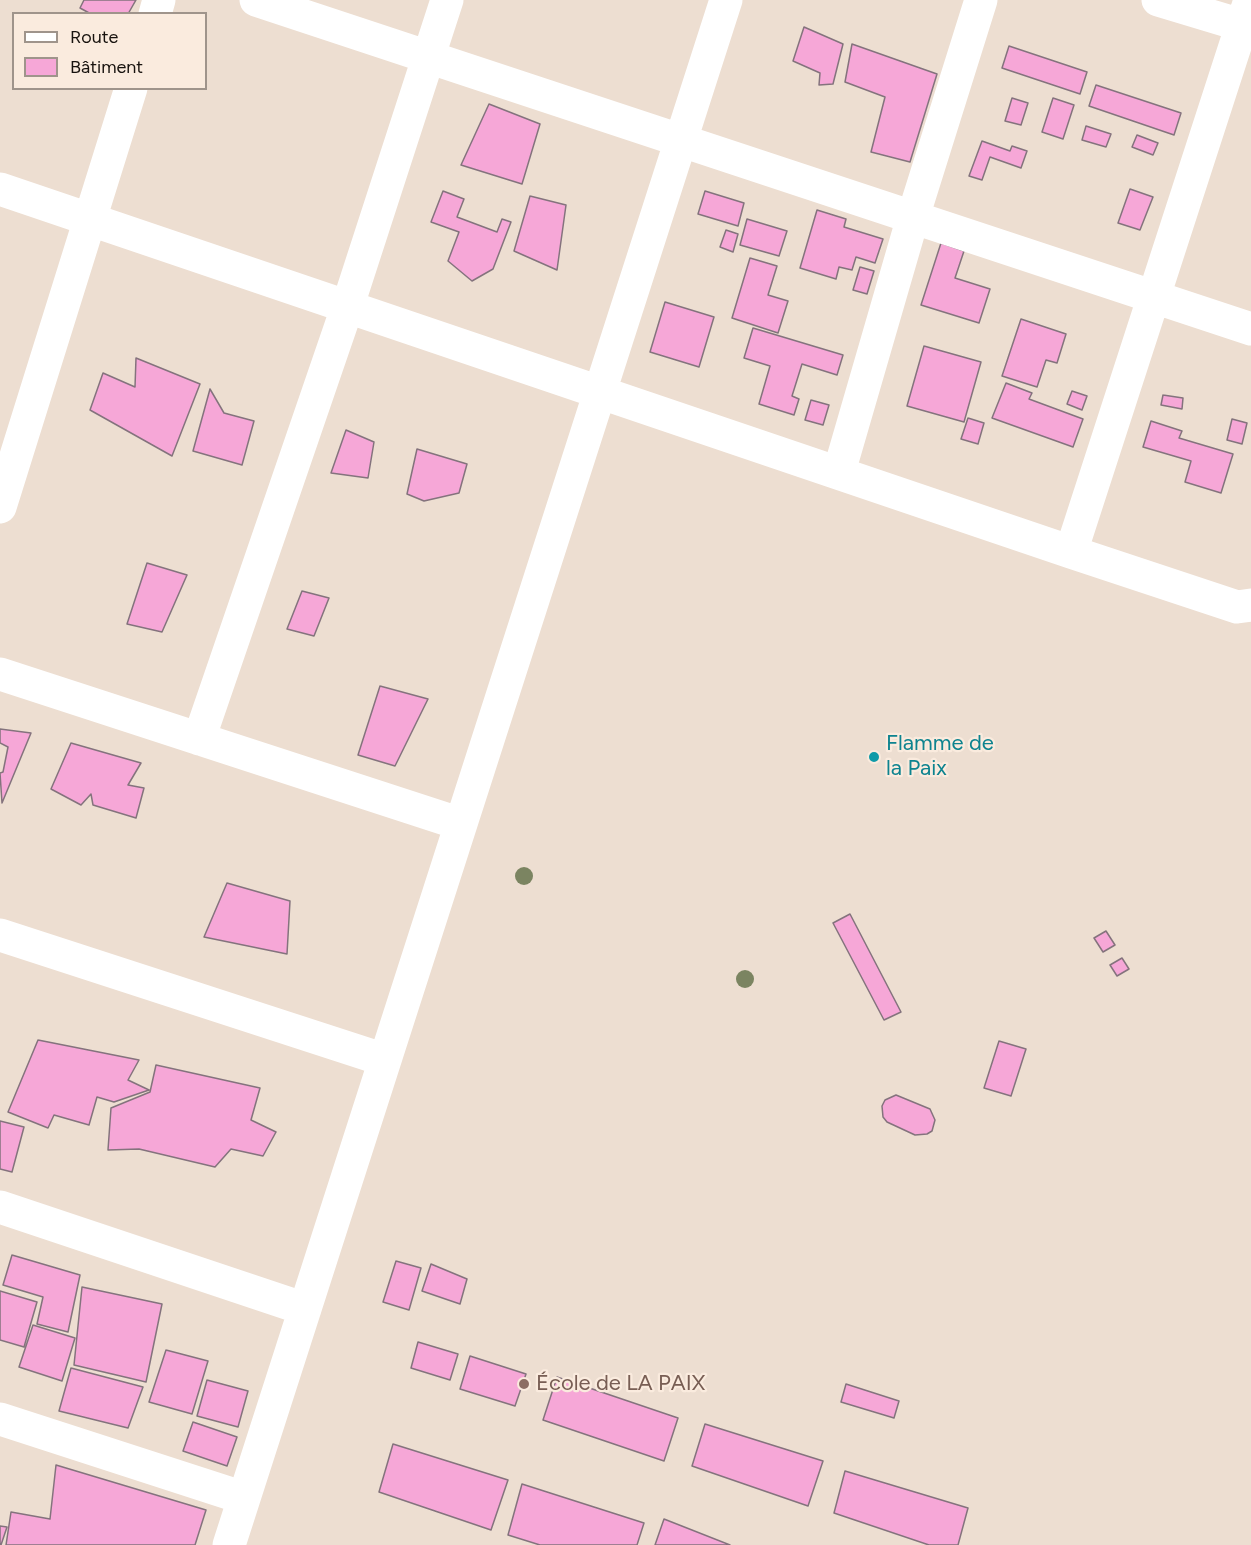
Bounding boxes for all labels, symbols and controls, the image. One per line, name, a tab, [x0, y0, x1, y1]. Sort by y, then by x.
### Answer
legend	[12, 12, 207, 90]
text: Route	[70, 26, 118, 48]
text: Bâtiment	[70, 56, 143, 78]
place label: Flamme de la Paix	[886, 731, 994, 782]
marker: Flamme de la Paix	[867, 750, 881, 764]
place label: École de LA PAIX	[536, 1371, 705, 1397]
marker: École de LA PAIX	[517, 1377, 531, 1391]

